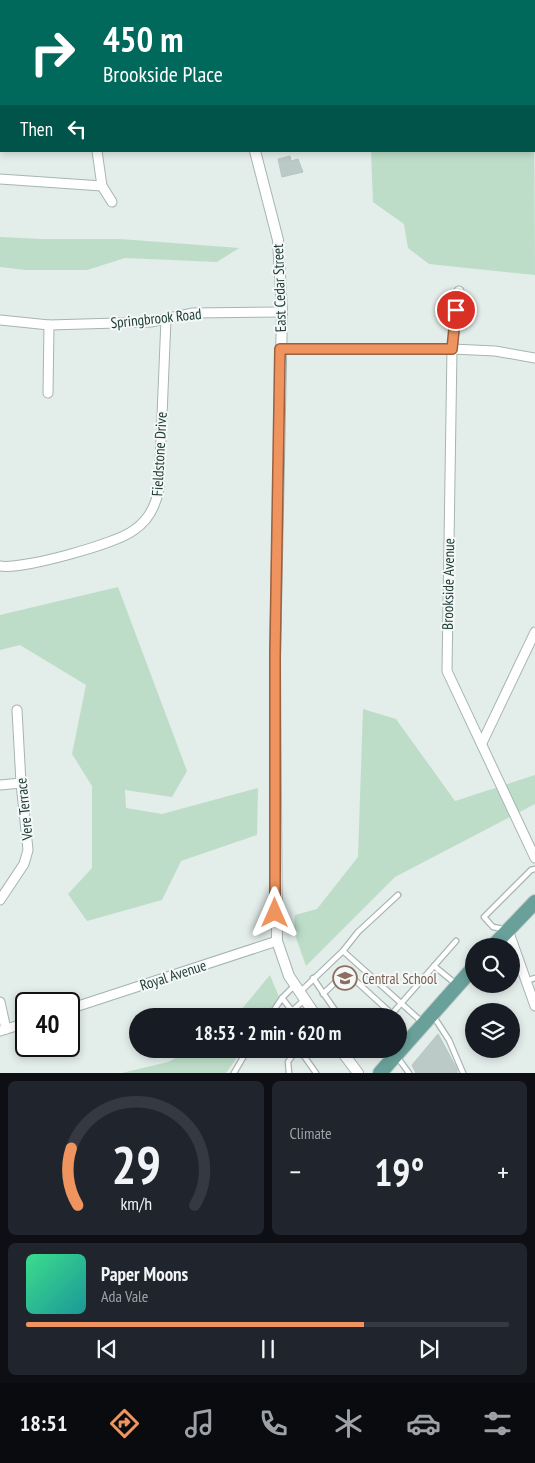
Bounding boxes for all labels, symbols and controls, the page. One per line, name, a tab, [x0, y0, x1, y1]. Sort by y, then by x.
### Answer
text: 450 m	[103, 16, 184, 62]
icon: right	[20, 20, 85, 85]
text: Brookside Place	[103, 60, 223, 88]
icon: left	[63, 115, 91, 143]
text: Then	[20, 117, 53, 141]
street label: East Cedar Street	[268, 244, 290, 332]
pin	[435, 289, 477, 331]
icon: arrive	[442, 296, 470, 324]
street label: Springbrook Road	[110, 304, 202, 332]
street label: Fieldstone Drive	[147, 411, 171, 497]
street label: Brookside Avenue	[438, 538, 458, 630]
street label: Vere Terrace	[11, 777, 37, 842]
position arrow	[248, 886, 300, 938]
map controls	[465, 938, 520, 1058]
button: search	[465, 938, 520, 993]
street label: Royal Avenue	[137, 955, 209, 995]
school or university icon: Central School	[332, 965, 358, 991]
place label: Central School	[362, 969, 437, 988]
speed limit sign: 40	[15, 992, 80, 1057]
button: layers	[465, 1003, 520, 1058]
text: 18:53 · 2 min · 620 m	[195, 1021, 341, 1045]
text: Climate	[290, 1123, 332, 1143]
text: 29	[111, 1131, 161, 1198]
text: 19°	[374, 1147, 424, 1196]
text: −	[290, 1153, 301, 1190]
text: +	[497, 1153, 509, 1190]
text: km/h	[120, 1192, 152, 1215]
text: Paper Moons	[101, 1262, 188, 1286]
text: Ada Vale	[101, 1286, 148, 1306]
icon: previous	[93, 1335, 121, 1363]
icon: pause	[254, 1335, 282, 1363]
icon: next	[415, 1335, 443, 1363]
icon: directions	[107, 1406, 142, 1441]
icon: music	[182, 1406, 217, 1441]
icon: phone	[256, 1406, 291, 1441]
icon: climate	[331, 1406, 366, 1441]
icon: car	[406, 1406, 441, 1441]
icon: filters	[480, 1406, 515, 1441]
text: 18:51	[20, 1409, 67, 1437]

